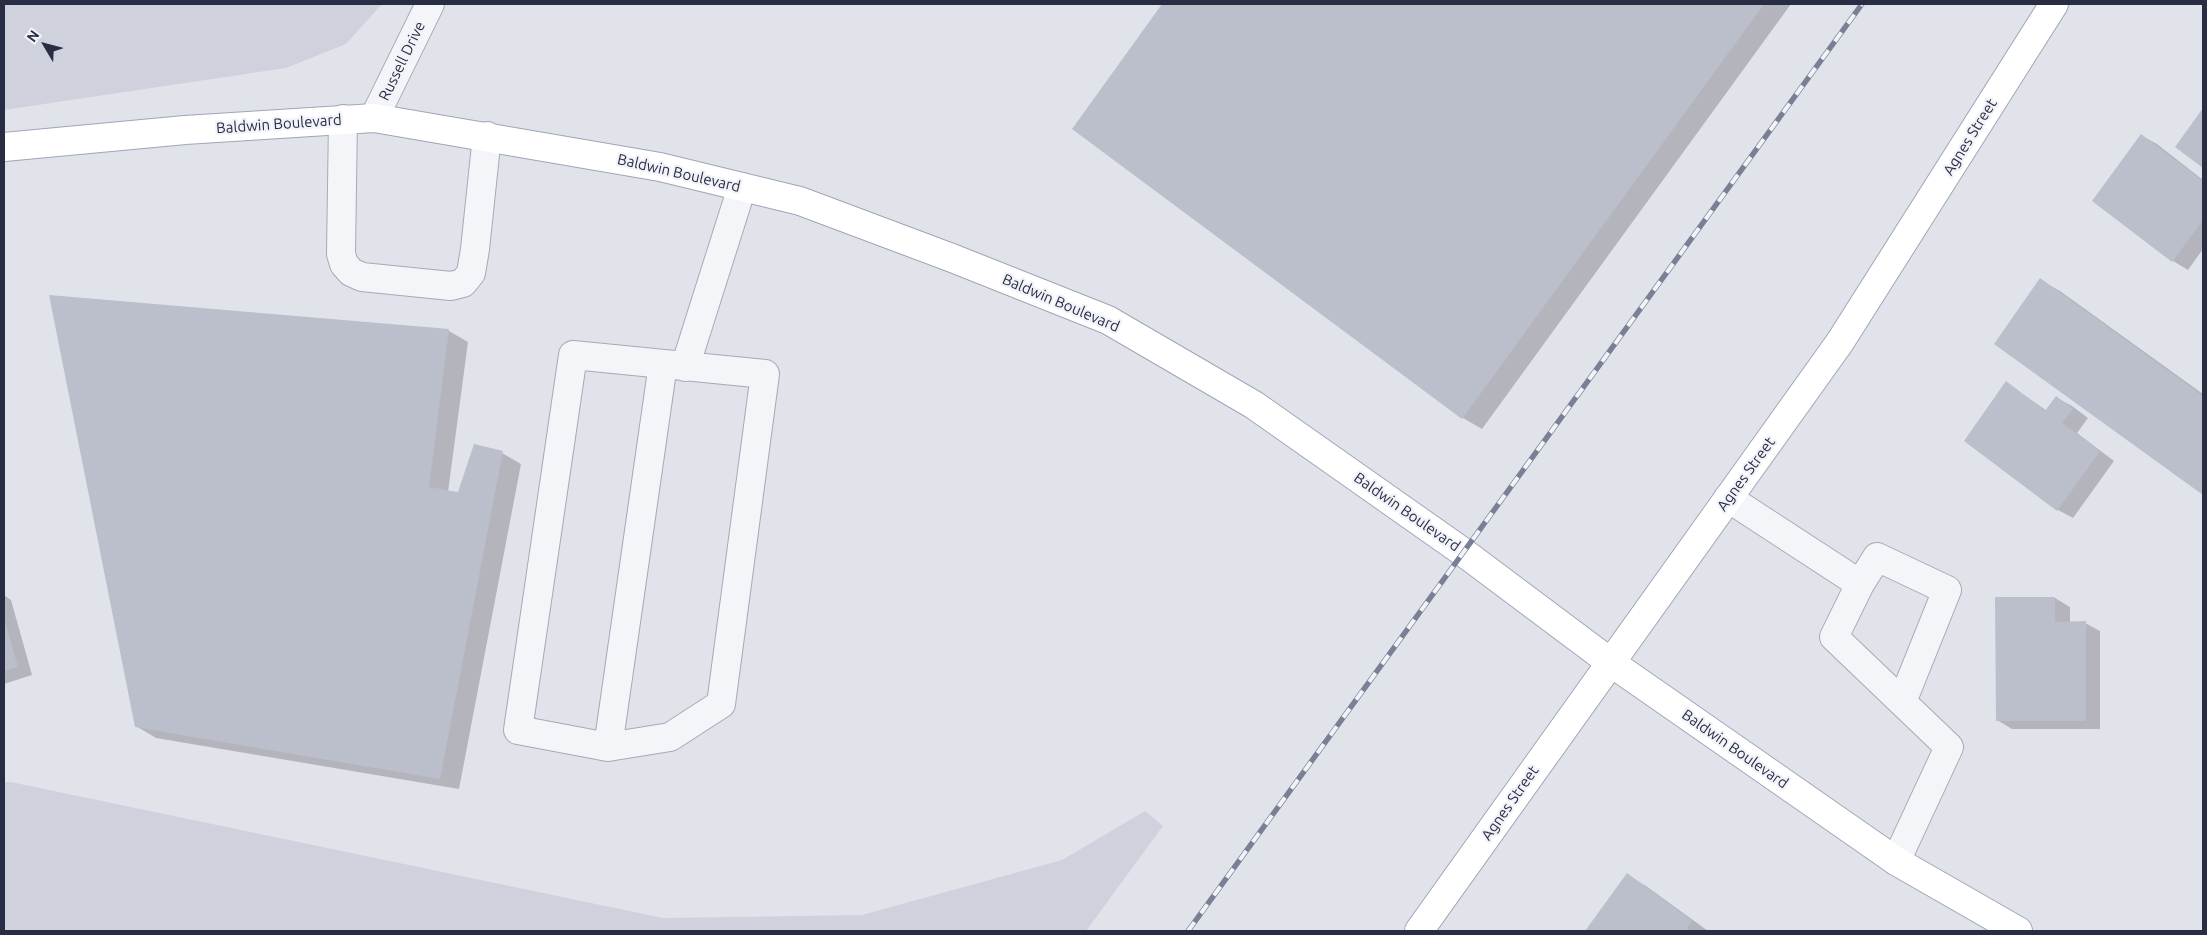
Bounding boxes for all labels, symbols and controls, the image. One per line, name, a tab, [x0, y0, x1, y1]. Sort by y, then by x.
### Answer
street label: Russell Drive	[375, 18, 429, 104]
north arrow	[20, 20, 70, 70]
text: N	[23, 27, 43, 45]
street label: Agnes Street	[1939, 95, 2001, 179]
street label: Baldwin Boulevard	[216, 111, 342, 137]
street label: Baldwin Boulevard	[616, 150, 742, 196]
street label: Baldwin Boulevard	[1000, 270, 1122, 336]
street label: Agnes Street	[1713, 434, 1779, 514]
street label: Baldwin Boulevard	[1350, 469, 1464, 555]
street label: Baldwin Boulevard	[1678, 706, 1792, 792]
street label: Agnes Street	[1478, 762, 1542, 844]

